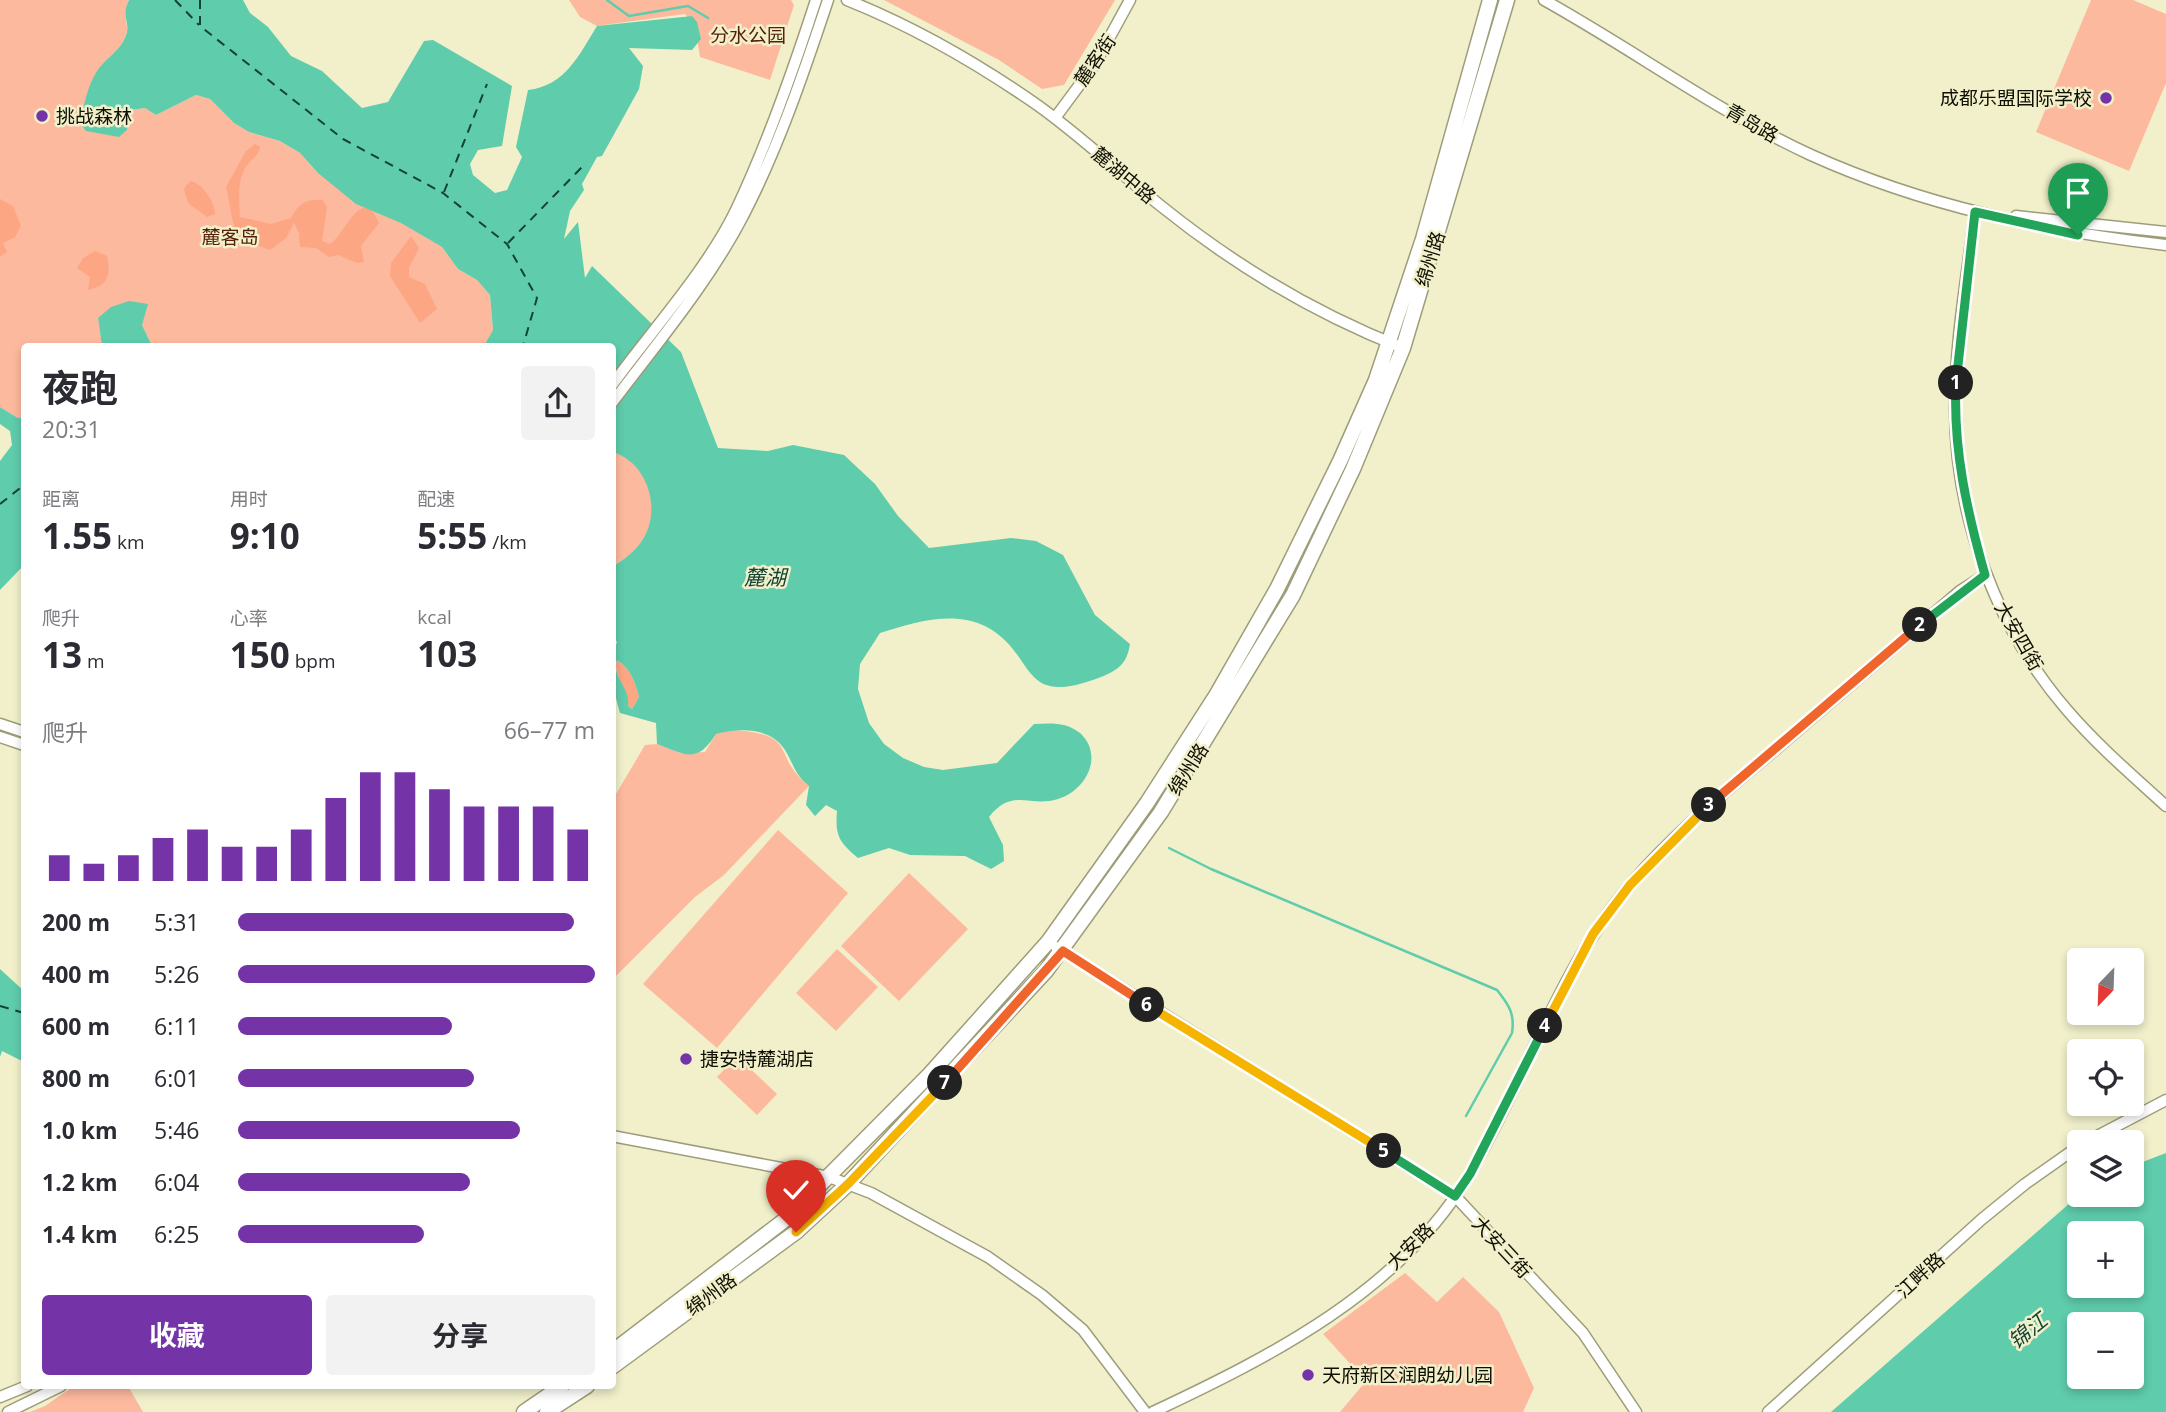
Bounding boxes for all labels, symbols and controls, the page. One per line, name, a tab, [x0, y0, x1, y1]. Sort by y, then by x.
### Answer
park label: 分水公园	[710, 22, 786, 48]
street label: 麓客街	[1068, 29, 1122, 91]
place label: 成都乐盟国际学校	[1940, 85, 2092, 111]
marker: 成都乐盟国际学校	[2098, 90, 2114, 106]
street label: 青岛路	[1721, 97, 1783, 149]
place label: 挑战森林	[56, 103, 132, 129]
marker: 挑战森林	[34, 108, 50, 124]
street label: 麓湖中路	[1087, 141, 1161, 209]
pin	[2048, 163, 2108, 235]
icon: arrive	[2059, 174, 2097, 212]
park label: 麓客岛	[201, 224, 259, 250]
street label: 绵州路	[1409, 228, 1451, 290]
text: 夜跑	[42, 361, 118, 413]
button: share	[521, 366, 595, 440]
pin: 1	[1938, 366, 1974, 400]
text: 1	[1950, 369, 1961, 395]
text: 20:31	[42, 413, 101, 445]
text: 距离	[42, 486, 80, 512]
text: 用时	[230, 486, 268, 512]
text: 配速	[417, 486, 455, 512]
text: 1.55	[42, 512, 112, 559]
text: 9:10	[230, 512, 300, 559]
text: 5:55	[417, 512, 487, 559]
text: km	[112, 529, 145, 555]
text: /km	[487, 529, 527, 555]
water label: 麓湖	[744, 563, 789, 591]
street label: 大安四街	[1989, 597, 2049, 675]
text: kcal	[417, 604, 452, 630]
text: 爬升	[42, 605, 80, 631]
text: 心率	[230, 605, 268, 631]
pin: 2	[1902, 608, 1938, 642]
text: 2	[1914, 611, 1925, 637]
text: 103	[417, 630, 477, 677]
text: 13	[42, 631, 82, 678]
text: 150	[230, 631, 290, 678]
text: m	[82, 648, 105, 674]
text: bpm	[290, 648, 335, 674]
text: 66–77 m	[504, 714, 595, 746]
text: 爬升	[42, 716, 88, 748]
street label: 绵州路	[1162, 738, 1214, 800]
pin: 3	[1692, 788, 1726, 822]
text: 3	[1703, 791, 1714, 817]
text: 200 m	[42, 906, 110, 938]
text: 5:31	[154, 906, 200, 938]
north arrow	[2067, 948, 2144, 1026]
map controls	[2067, 948, 2144, 1389]
text: 400 m	[42, 958, 110, 990]
text: 5:26	[154, 958, 200, 990]
pin: 6	[1130, 988, 1164, 1023]
text: 6	[1141, 991, 1152, 1017]
pin: 4	[1528, 1009, 1562, 1044]
text: 600 m	[42, 1010, 110, 1042]
text: 6:11	[154, 1010, 200, 1042]
text: 4	[1539, 1012, 1550, 1038]
button: locate	[2067, 1039, 2144, 1116]
place label: 捷安特麓湖店	[700, 1046, 814, 1072]
marker: 捷安特麓湖店	[678, 1051, 694, 1067]
text: 800 m	[42, 1062, 110, 1094]
text: 6:01	[154, 1062, 200, 1094]
pin: 7	[928, 1066, 962, 1100]
text: 7	[939, 1069, 950, 1095]
text: 1.0 km	[42, 1114, 118, 1146]
text: 5:46	[154, 1114, 200, 1146]
button: layers	[2067, 1130, 2144, 1207]
pin: 5	[1366, 1134, 1402, 1168]
text: 5	[1378, 1137, 1389, 1163]
pin	[766, 1160, 826, 1232]
text: 1.2 km	[42, 1166, 118, 1198]
text: 6:04	[154, 1166, 200, 1198]
icon: check	[777, 1171, 815, 1209]
street label: 大安三街	[1467, 1210, 1537, 1284]
street label: 大安路	[1381, 1217, 1439, 1275]
text: 1.4 km	[42, 1218, 118, 1250]
text: 6:25	[154, 1218, 200, 1250]
button: +	[2067, 1221, 2144, 1298]
street label: 江畔路	[1890, 1246, 1950, 1304]
street label: 绵州路	[680, 1267, 742, 1321]
button: 收藏	[42, 1295, 312, 1375]
button: 分享	[326, 1295, 595, 1375]
water label: 锦江	[2002, 1305, 2054, 1354]
button: −	[2067, 1312, 2144, 1389]
place label: 天府新区润朗幼儿园	[1322, 1362, 1493, 1388]
marker: 天府新区润朗幼儿园	[1300, 1367, 1316, 1383]

